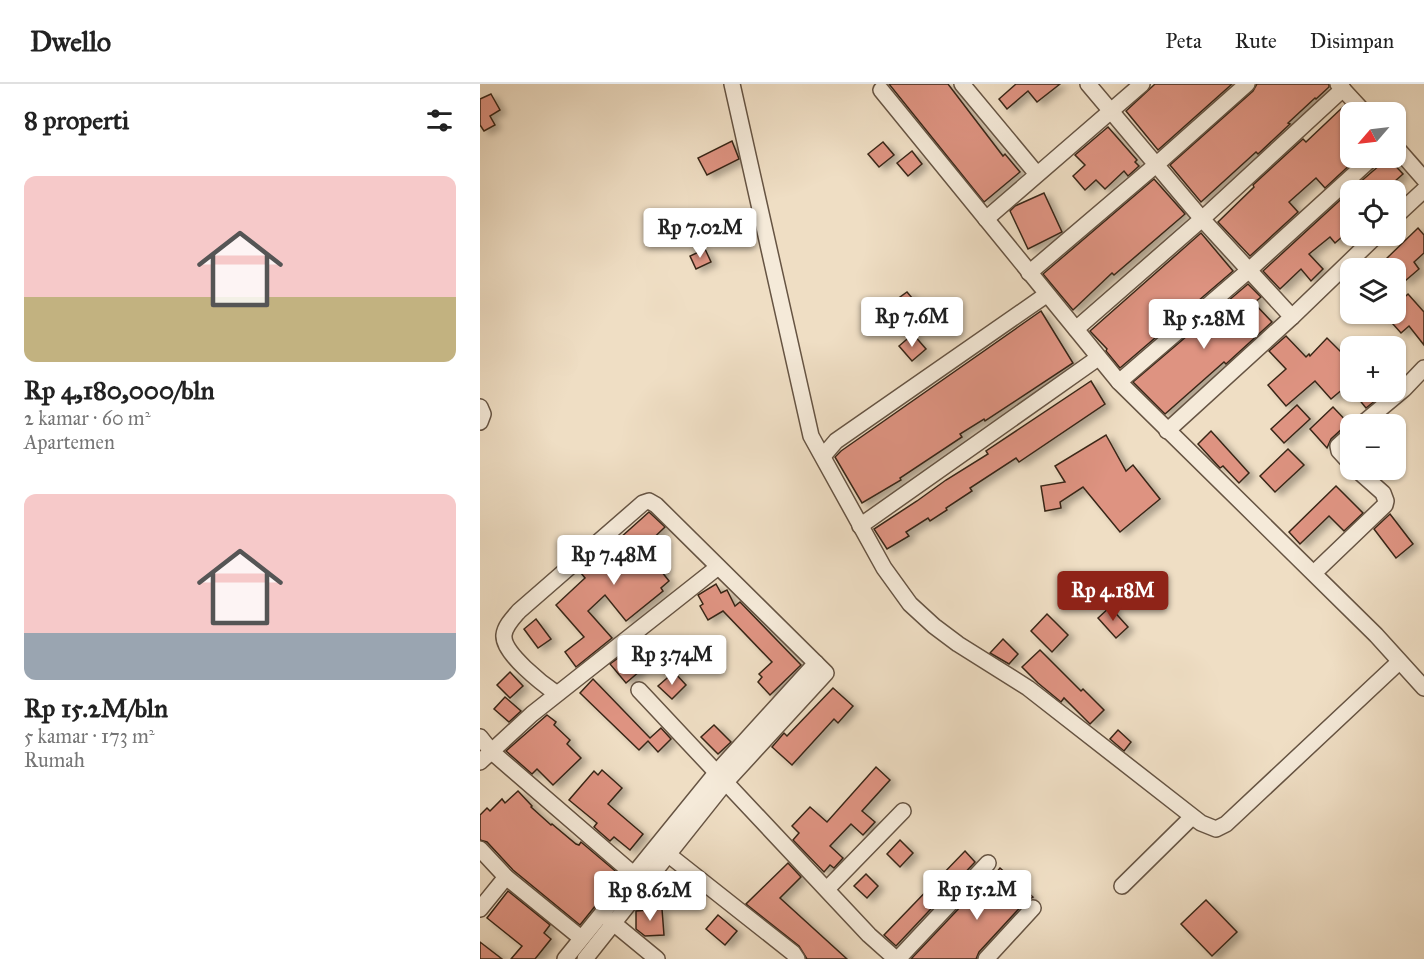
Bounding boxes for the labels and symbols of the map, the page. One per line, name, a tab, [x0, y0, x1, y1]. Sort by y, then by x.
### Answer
north arrow	[1340, 102, 1406, 168]
pin: Rp 7.02M	[638, 208, 762, 259]
pin: Rp 7.6M	[857, 297, 967, 348]
pin: Rp 5.28M	[1142, 299, 1266, 350]
pin: Rp 7.48M	[552, 535, 676, 586]
pin: Rp 4.18M	[1051, 571, 1175, 622]
pin: Rp 3.74M	[610, 635, 734, 686]
pin: Rp 15.2M	[915, 870, 1039, 921]
pin: Rp 8.62M	[588, 871, 712, 922]

